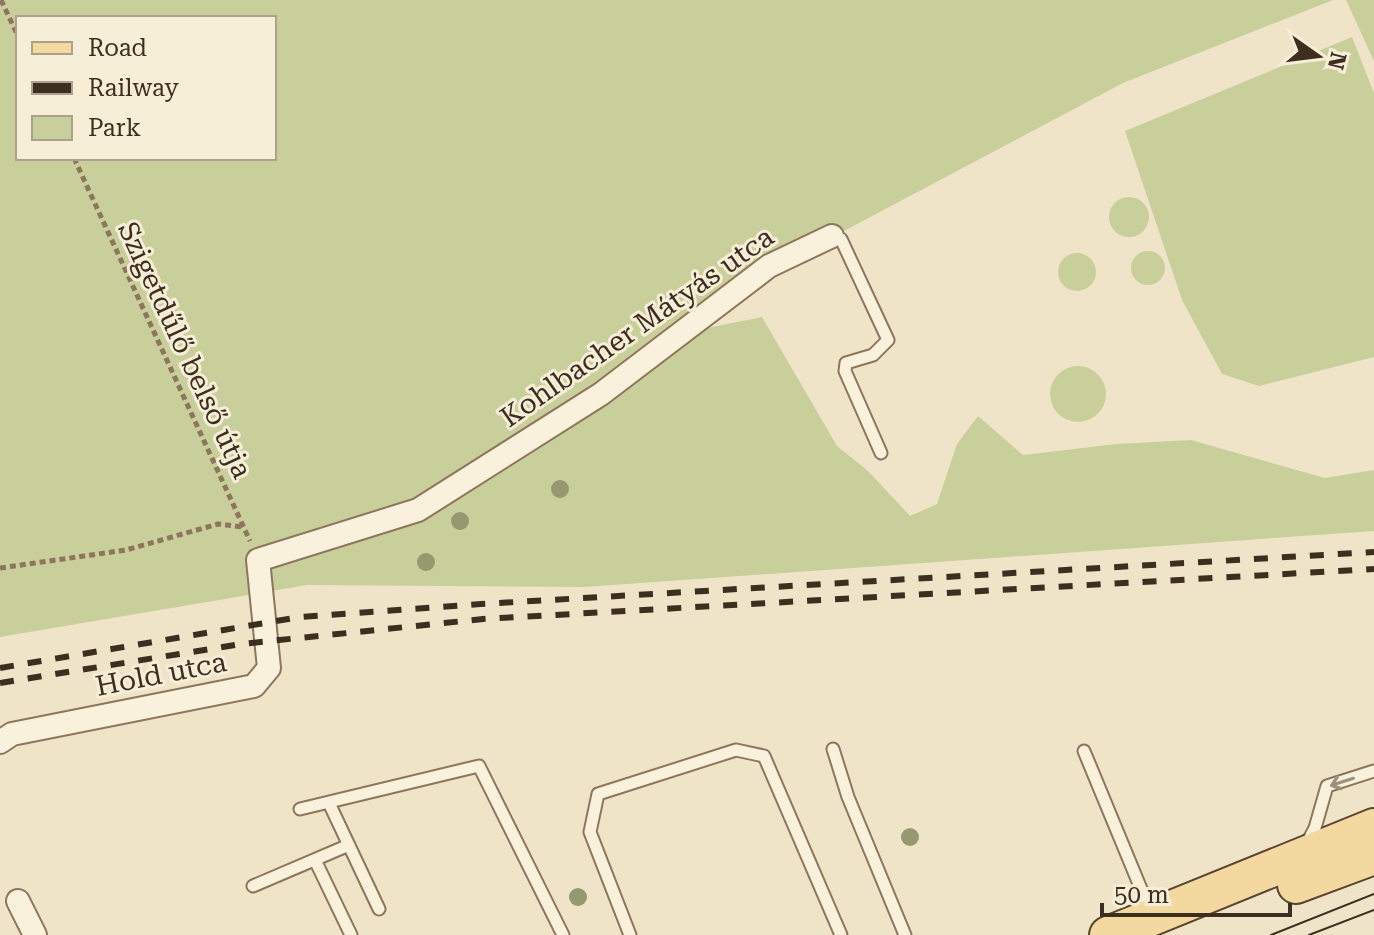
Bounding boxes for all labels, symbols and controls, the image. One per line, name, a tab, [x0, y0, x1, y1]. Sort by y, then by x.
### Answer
legend	[16, 16, 276, 160]
north arrow	[1278, 16, 1358, 96]
text: Road	[88, 34, 147, 62]
text: N	[1323, 49, 1351, 72]
text: Railway	[88, 74, 179, 102]
text: Park	[88, 114, 141, 142]
street label: Szigetdűlő belső útja	[111, 217, 259, 483]
street label: Kohlbacher Mátyás utca	[494, 220, 780, 434]
street label: Hold utca	[93, 645, 229, 703]
one-way arrow	[1330, 775, 1355, 790]
scale bar	[1102, 867, 1290, 917]
text: 50 m	[1114, 881, 1169, 909]

